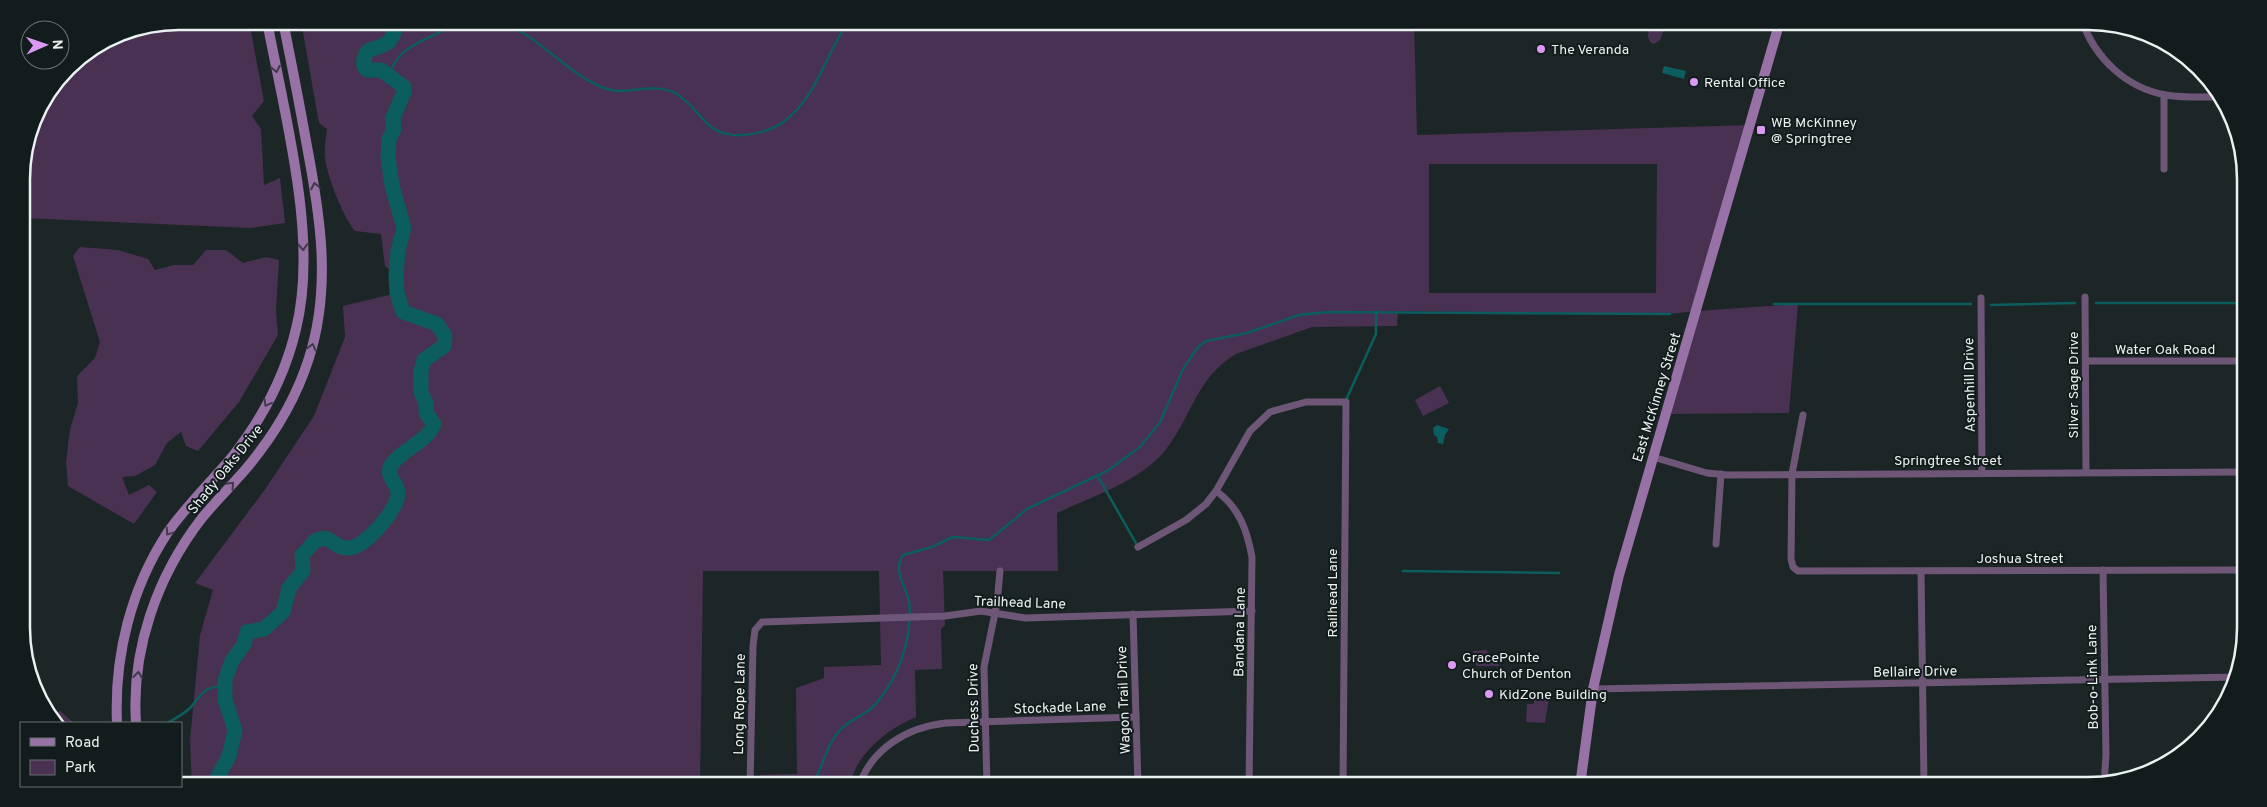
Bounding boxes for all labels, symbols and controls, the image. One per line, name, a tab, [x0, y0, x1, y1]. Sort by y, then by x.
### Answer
north arrow	[20, 20, 70, 70]
text: N	[48, 39, 65, 50]
place label: The Veranda	[1551, 42, 1629, 59]
marker: The Veranda	[1535, 43, 1547, 55]
one-way arrow	[270, 65, 281, 74]
place label: Rental Office	[1704, 75, 1786, 92]
marker: Rental Office	[1688, 76, 1700, 88]
place label: WB McKinney @ Springtree	[1771, 115, 1857, 148]
marker: WB McKinney @ Springtree	[1755, 124, 1767, 136]
one-way arrow	[310, 181, 320, 190]
one-way arrow	[298, 243, 309, 251]
street label: East McKinney Street	[1630, 331, 1685, 464]
street label: Silver Sage Drive	[2066, 332, 2083, 438]
street label: Aspenhill Drive	[1961, 337, 1980, 433]
one-way arrow	[306, 342, 317, 351]
street label: Water Oak Road	[2115, 342, 2215, 359]
one-way arrow	[264, 398, 274, 407]
street label: Shady Oaks Drive	[185, 422, 267, 518]
street label: Springtree Street	[1894, 453, 2002, 470]
one-way arrow	[225, 482, 234, 491]
one-way arrow	[166, 526, 175, 536]
street label: Railhead Lane	[1325, 548, 1342, 638]
street label: Joshua Street	[1977, 551, 2063, 568]
street label: Bandana Lane	[1231, 587, 1250, 677]
street label: Trailhead Lane	[974, 593, 1066, 614]
street label: Bob-o-Link Lane	[2084, 624, 2103, 730]
street label: Wagon Trail Drive	[1114, 646, 1135, 754]
place label: GracePointe Church of Denton	[1462, 650, 1571, 683]
street label: Long Rope Lane	[731, 653, 750, 755]
marker: GracePointe Church of Denton	[1446, 659, 1458, 671]
street label: Duchess Drive	[965, 663, 984, 753]
street label: Bellaire Drive	[1873, 663, 1957, 682]
one-way arrow	[132, 670, 143, 678]
place label: KidZone Building	[1499, 687, 1607, 704]
marker: KidZone Building	[1483, 688, 1495, 700]
street label: Stockade Lane	[1013, 698, 1107, 719]
legend	[20, 722, 182, 787]
text: Road	[65, 734, 100, 753]
text: Park	[65, 759, 96, 778]

